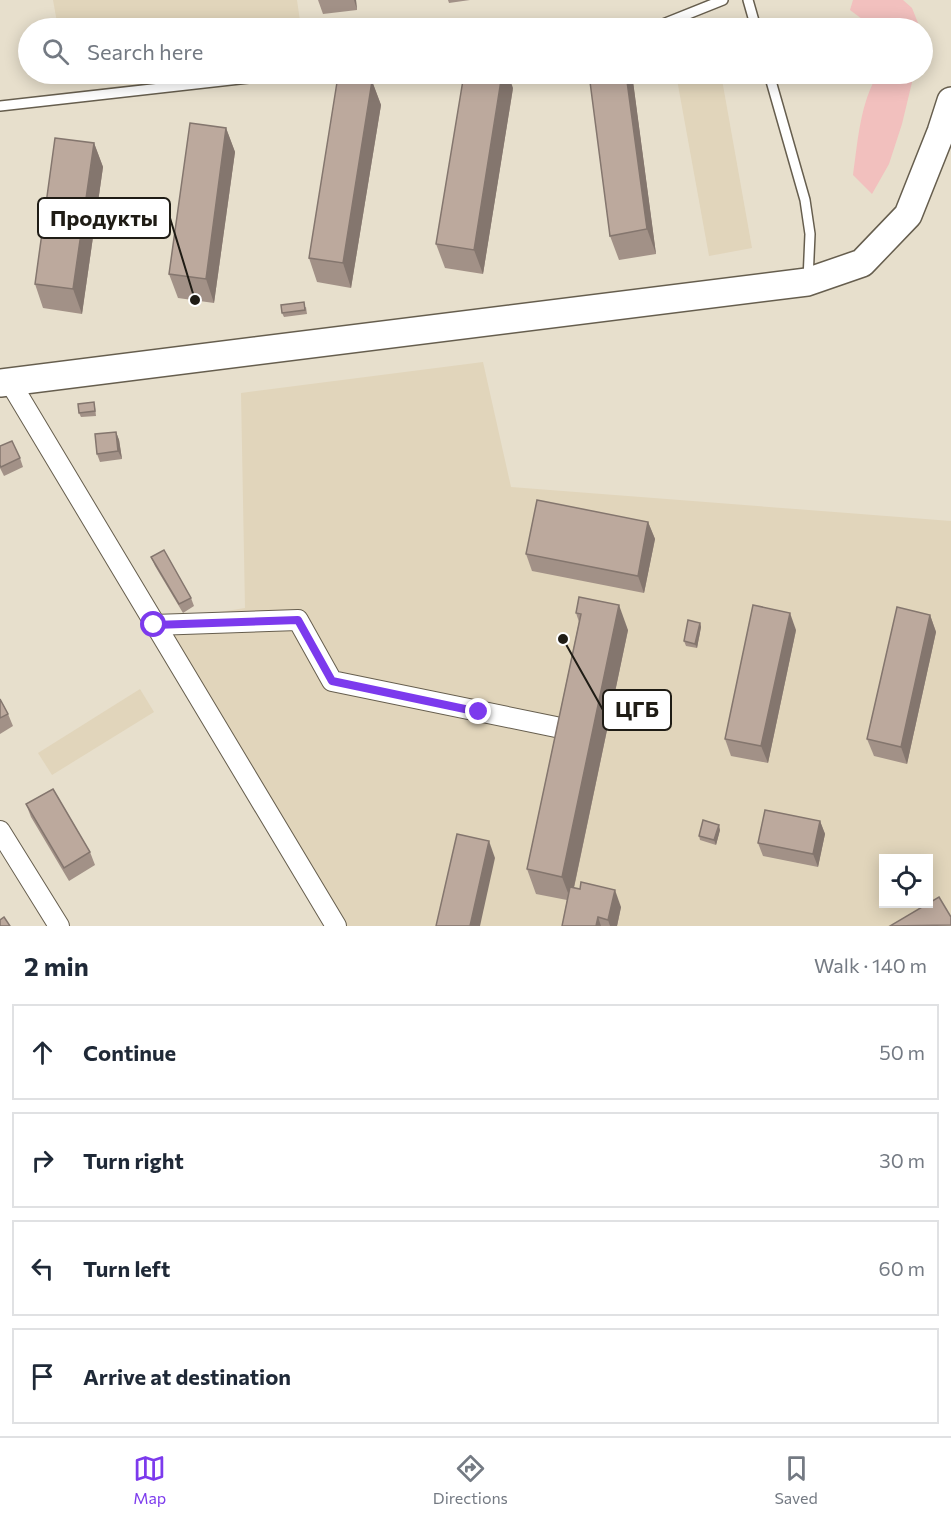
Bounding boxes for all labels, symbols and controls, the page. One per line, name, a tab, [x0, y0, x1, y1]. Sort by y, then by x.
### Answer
search box	[18, 18, 933, 84]
icon: search	[39, 35, 72, 68]
text: Search here	[87, 38, 203, 65]
callout: Продукты	[38, 198, 170, 238]
text: Продукты	[50, 204, 158, 231]
route start	[140, 611, 166, 637]
callout: ЦГБ	[603, 690, 671, 730]
text: ЦГБ	[615, 695, 659, 722]
route end	[465, 698, 491, 724]
map controls	[879, 854, 933, 908]
button: locate	[879, 854, 933, 908]
text: 2 min	[24, 950, 89, 981]
text: Walk · 140 m	[814, 953, 927, 977]
icon: ahead	[26, 1036, 59, 1069]
text: Continue	[83, 1039, 176, 1066]
text: 50 m	[879, 1040, 925, 1064]
icon: right	[26, 1144, 59, 1177]
text: Turn right	[83, 1147, 184, 1174]
text: 30 m	[879, 1148, 925, 1172]
icon: left	[26, 1252, 59, 1285]
text: Turn left	[83, 1255, 170, 1282]
text: 60 m	[879, 1256, 925, 1280]
icon: arrive	[26, 1360, 59, 1393]
text: Arrive at destination	[83, 1363, 291, 1390]
tab: Map	[133, 1452, 166, 1507]
tab: Directions	[433, 1452, 508, 1507]
tab: Saved	[774, 1452, 818, 1507]

